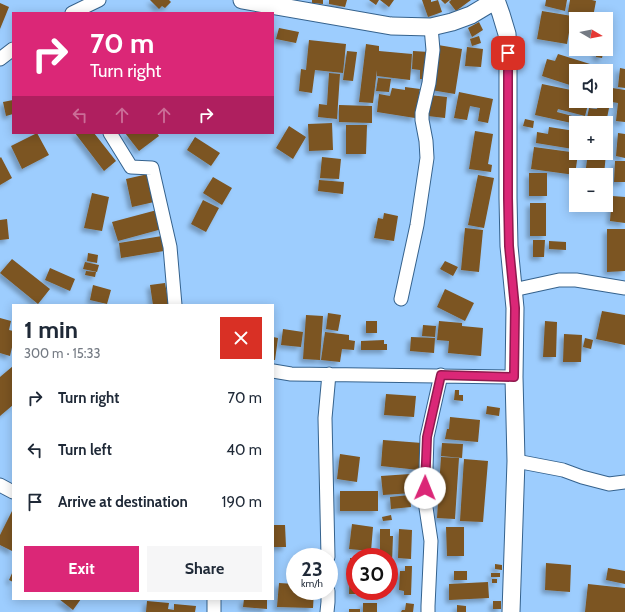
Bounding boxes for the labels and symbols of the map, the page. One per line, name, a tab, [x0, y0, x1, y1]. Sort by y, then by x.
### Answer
north arrow	[569, 12, 613, 56]
pin	[491, 36, 525, 70]
position arrow	[404, 467, 446, 509]
speed limit sign: 30	[346, 548, 398, 600]

